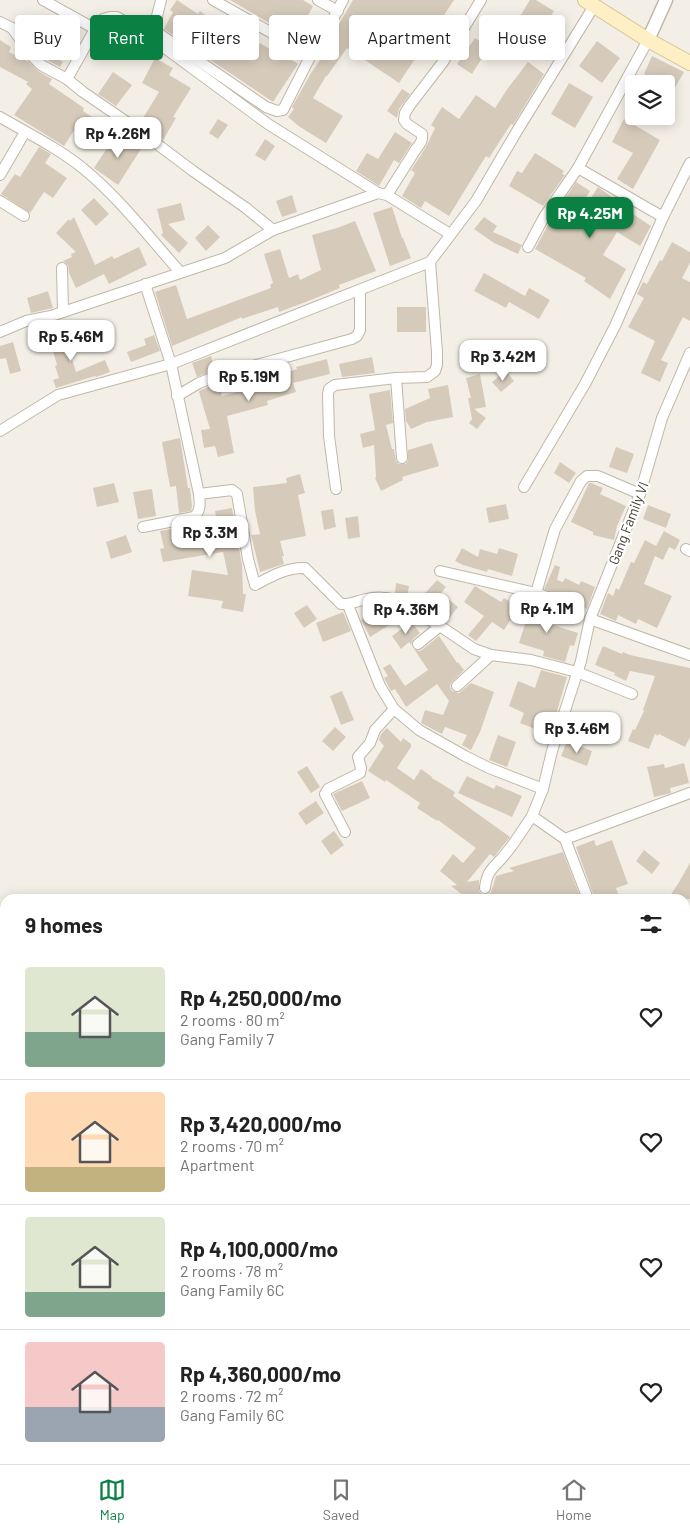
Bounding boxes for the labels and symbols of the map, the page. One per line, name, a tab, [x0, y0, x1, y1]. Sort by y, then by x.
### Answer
pin: Rp 4.26M	[66, 116, 170, 159]
pin: Rp 4.25M	[538, 196, 642, 239]
pin: Rp 5.46M	[19, 320, 123, 362]
pin: Rp 3.42M	[451, 340, 555, 382]
pin: Rp 5.19M	[197, 360, 301, 402]
street label: Gang Family VI	[604, 479, 652, 567]
pin: Rp 3.3M	[164, 516, 256, 558]
pin: Rp 4.36M	[354, 592, 458, 635]
pin: Rp 4.1M	[501, 592, 593, 634]
pin: Rp 3.46M	[525, 712, 629, 754]

